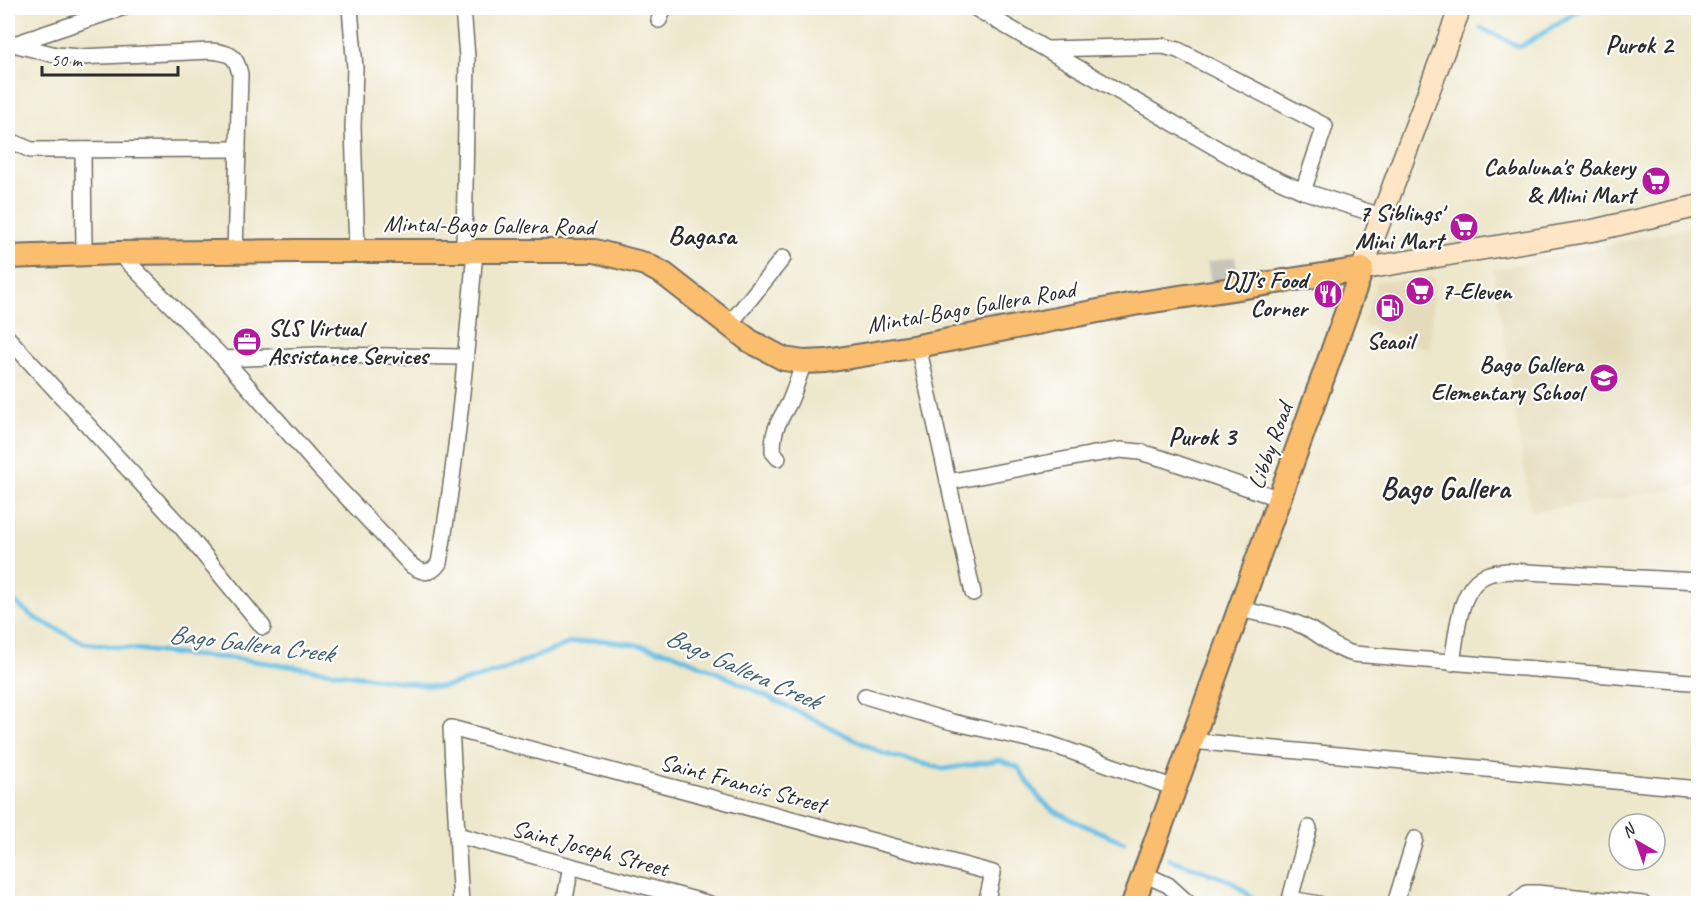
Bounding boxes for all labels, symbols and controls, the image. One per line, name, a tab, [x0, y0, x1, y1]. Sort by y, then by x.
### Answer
district label: Purok 2	[1605, 28, 1675, 61]
scale bar	[42, 39, 178, 77]
text: 50 m	[51, 49, 84, 71]
place label: Cabaluna's Bakery & Mini Mart	[1483, 152, 1639, 210]
supermarket icon: Cabaluna's Bakery & Mini Mart	[1640, 165, 1672, 197]
place label: 7 Siblings' Mini Mart	[1355, 198, 1448, 256]
street label: Mintal-Bago Gallera Road	[383, 208, 598, 242]
supermarket icon: 7 Siblings' Mini Mart	[1448, 211, 1480, 243]
district label: Bagasa	[668, 218, 739, 252]
place label: DJJ's Food Corner	[1223, 265, 1311, 323]
street label: Mintal-Bago Gallera Road	[865, 273, 1081, 340]
supermarket icon: 7-Eleven	[1404, 275, 1436, 307]
place label: 7-Eleven	[1441, 276, 1514, 306]
restaurant icon: DJJ's Food Corner	[1312, 278, 1344, 310]
fuel station icon: Seaoil	[1374, 292, 1406, 324]
place label: SLS Virtual Assistance Services	[268, 313, 431, 371]
office icon: SLS Virtual Assistance Services	[231, 326, 263, 358]
place label: Seaoil	[1367, 326, 1418, 356]
place label: Bago Gallera Elementary School	[1431, 349, 1588, 407]
school or university icon: Bago Gallera Elementary School	[1588, 362, 1620, 394]
street label: Libby Road	[1241, 395, 1301, 493]
district label: Purok 3	[1168, 420, 1238, 453]
district label: Bago Gallera	[1380, 469, 1513, 507]
water label: Bago Gallera Creek	[167, 617, 340, 671]
water label: Bago Gallera Creek	[661, 620, 830, 719]
street label: Saint Francis Street	[657, 746, 832, 820]
north arrow	[1607, 812, 1667, 872]
street label: Saint Joseph Street	[509, 813, 673, 884]
text: N	[1618, 818, 1641, 842]

